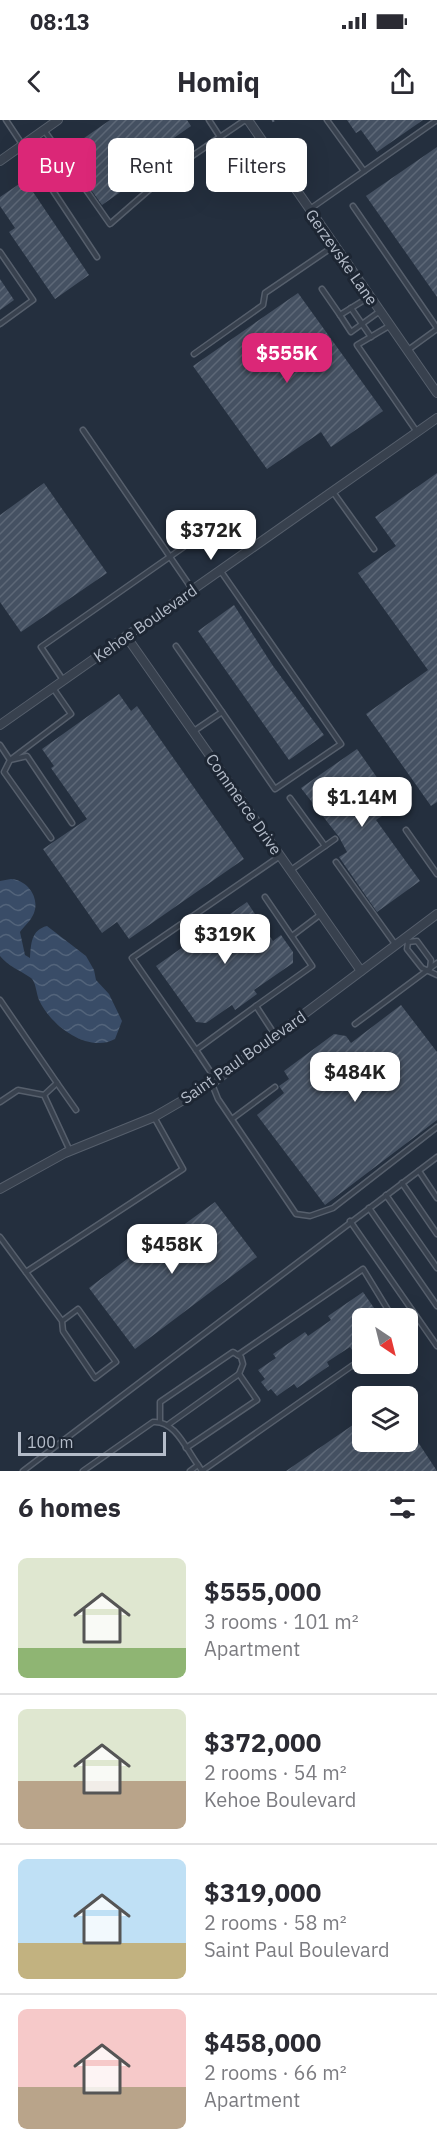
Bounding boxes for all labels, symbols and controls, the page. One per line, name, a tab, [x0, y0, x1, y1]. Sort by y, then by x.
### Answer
text: 08:13	[30, 7, 90, 36]
text: Homiq	[177, 64, 260, 99]
icon: back	[18, 65, 51, 98]
icon: share	[386, 65, 419, 98]
chip: Buy	[18, 138, 96, 192]
chip: Rent	[108, 138, 194, 192]
chip: Filters	[206, 138, 307, 192]
street label: Gerzevske Lane	[302, 205, 383, 309]
pin: $555K	[245, 333, 329, 384]
text: $555K	[256, 339, 318, 366]
pin: $372K	[169, 510, 253, 561]
text: $372K	[180, 516, 242, 543]
street label: Kehoe Boulevard	[89, 580, 201, 666]
street label: Commerce Drive	[202, 749, 286, 859]
pin: $1.14M	[313, 777, 411, 828]
text: $1.14M	[327, 783, 397, 810]
pin: $319K	[183, 914, 267, 965]
text: $319K	[194, 920, 256, 947]
street label: Saint Paul Boulevard	[176, 1006, 310, 1108]
pin: $484K	[313, 1052, 397, 1103]
text: $484K	[324, 1058, 386, 1085]
pin: $458K	[130, 1224, 214, 1275]
text: $458K	[141, 1230, 203, 1257]
north arrow	[352, 1308, 418, 1374]
map controls	[352, 1308, 418, 1452]
button: layers	[352, 1386, 418, 1452]
scale bar	[18, 1429, 166, 1456]
text: 100 m	[27, 1432, 74, 1452]
text: 6 homes	[18, 1490, 121, 1524]
icon: filters	[386, 1491, 419, 1524]
text: $555,000	[204, 1574, 321, 1608]
icon: home	[66, 1582, 138, 1654]
text: 3 rooms · 101 m²	[204, 1608, 359, 1635]
text: Apartment	[204, 1635, 300, 1662]
text: $372,000	[204, 1725, 321, 1759]
icon: home	[66, 1733, 138, 1805]
text: 2 rooms · 54 m²	[204, 1759, 347, 1786]
text: Kehoe Boulevard	[204, 1786, 356, 1813]
text: $319,000	[204, 1875, 321, 1909]
icon: home	[66, 1883, 138, 1955]
text: 2 rooms · 58 m²	[204, 1909, 347, 1936]
text: Saint Paul Boulevard	[204, 1936, 390, 1963]
text: $458,000	[204, 2025, 321, 2059]
icon: home	[66, 2033, 138, 2105]
text: 2 rooms · 66 m²	[204, 2059, 347, 2086]
text: Apartment	[204, 2086, 300, 2113]

